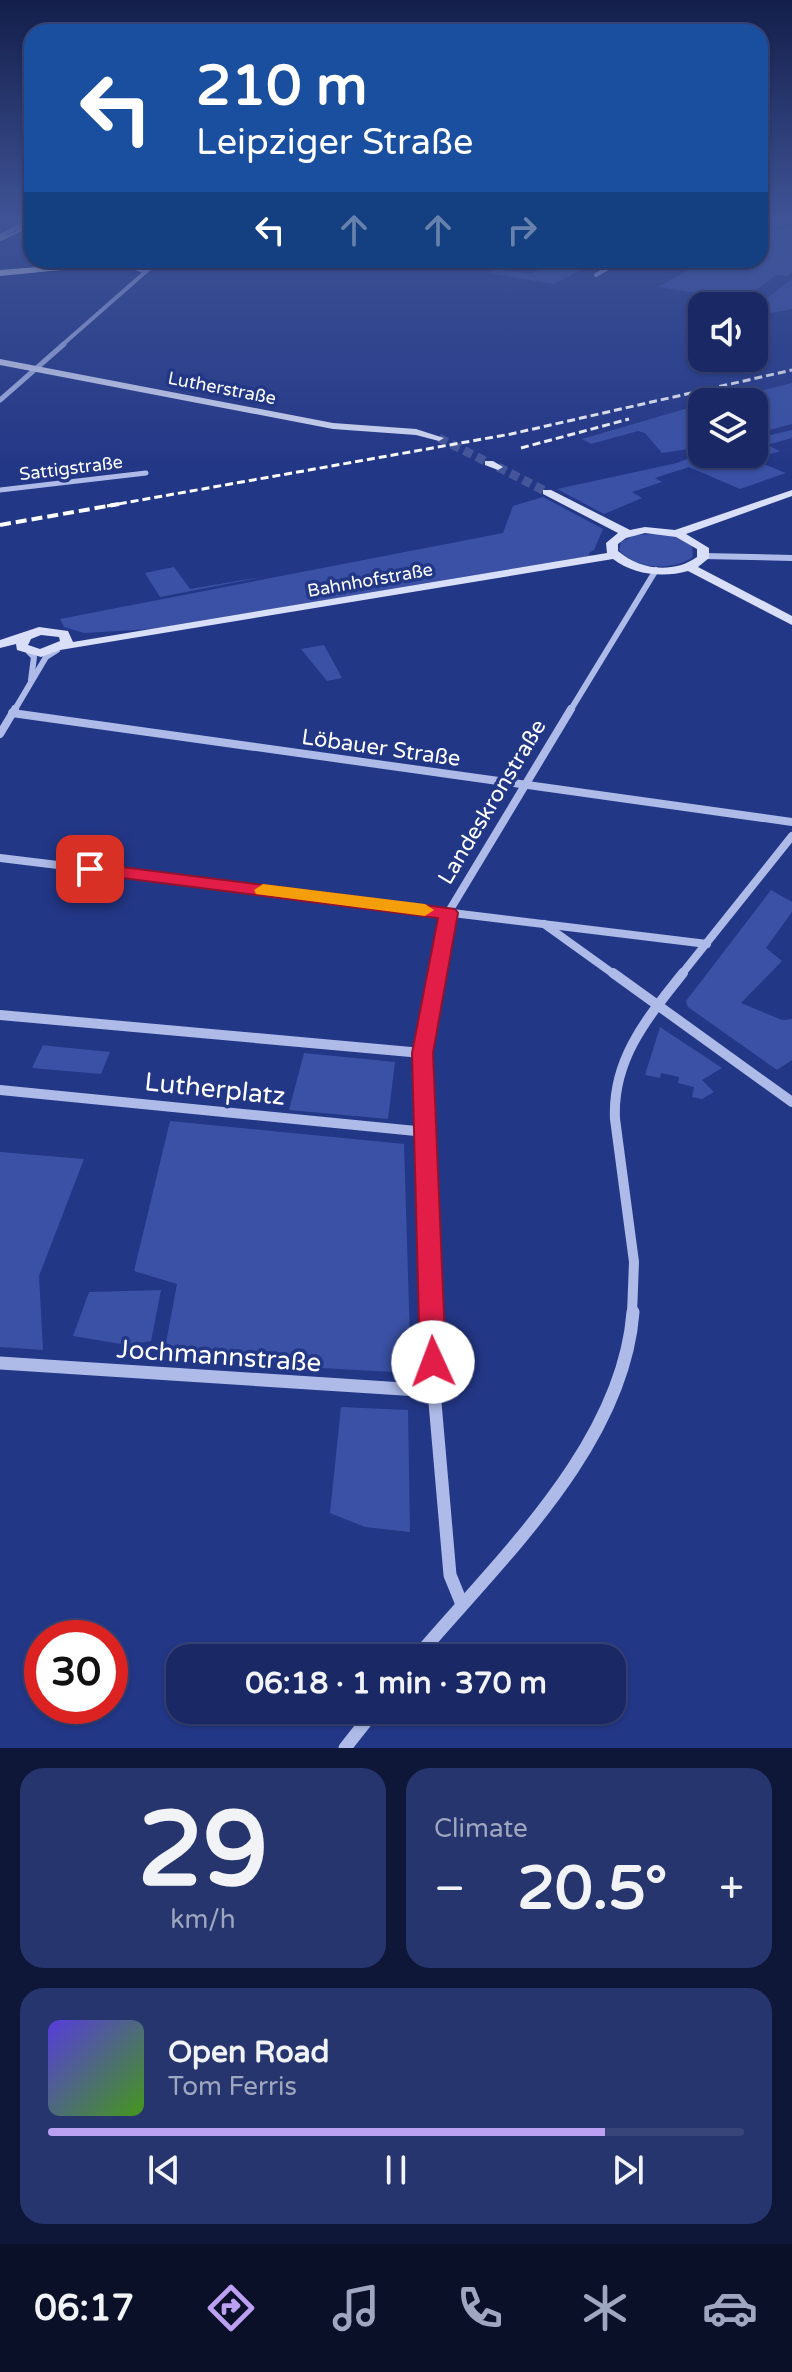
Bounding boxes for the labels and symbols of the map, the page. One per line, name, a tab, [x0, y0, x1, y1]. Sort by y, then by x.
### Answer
street label: Lutherstraße	[166, 367, 278, 409]
street label: Sattigstraße	[18, 451, 124, 485]
street label: Bahnhofstraße	[306, 558, 434, 602]
street label: Landeskronstraße	[433, 715, 551, 889]
street label: Löbauer Straße	[300, 724, 462, 772]
pin	[56, 835, 124, 903]
street label: Lutherplatz	[143, 1066, 287, 1112]
position arrow	[391, 1320, 475, 1404]
street label: Jochmannstraße	[116, 1333, 322, 1379]
speed limit sign: 30	[24, 1620, 128, 1724]

